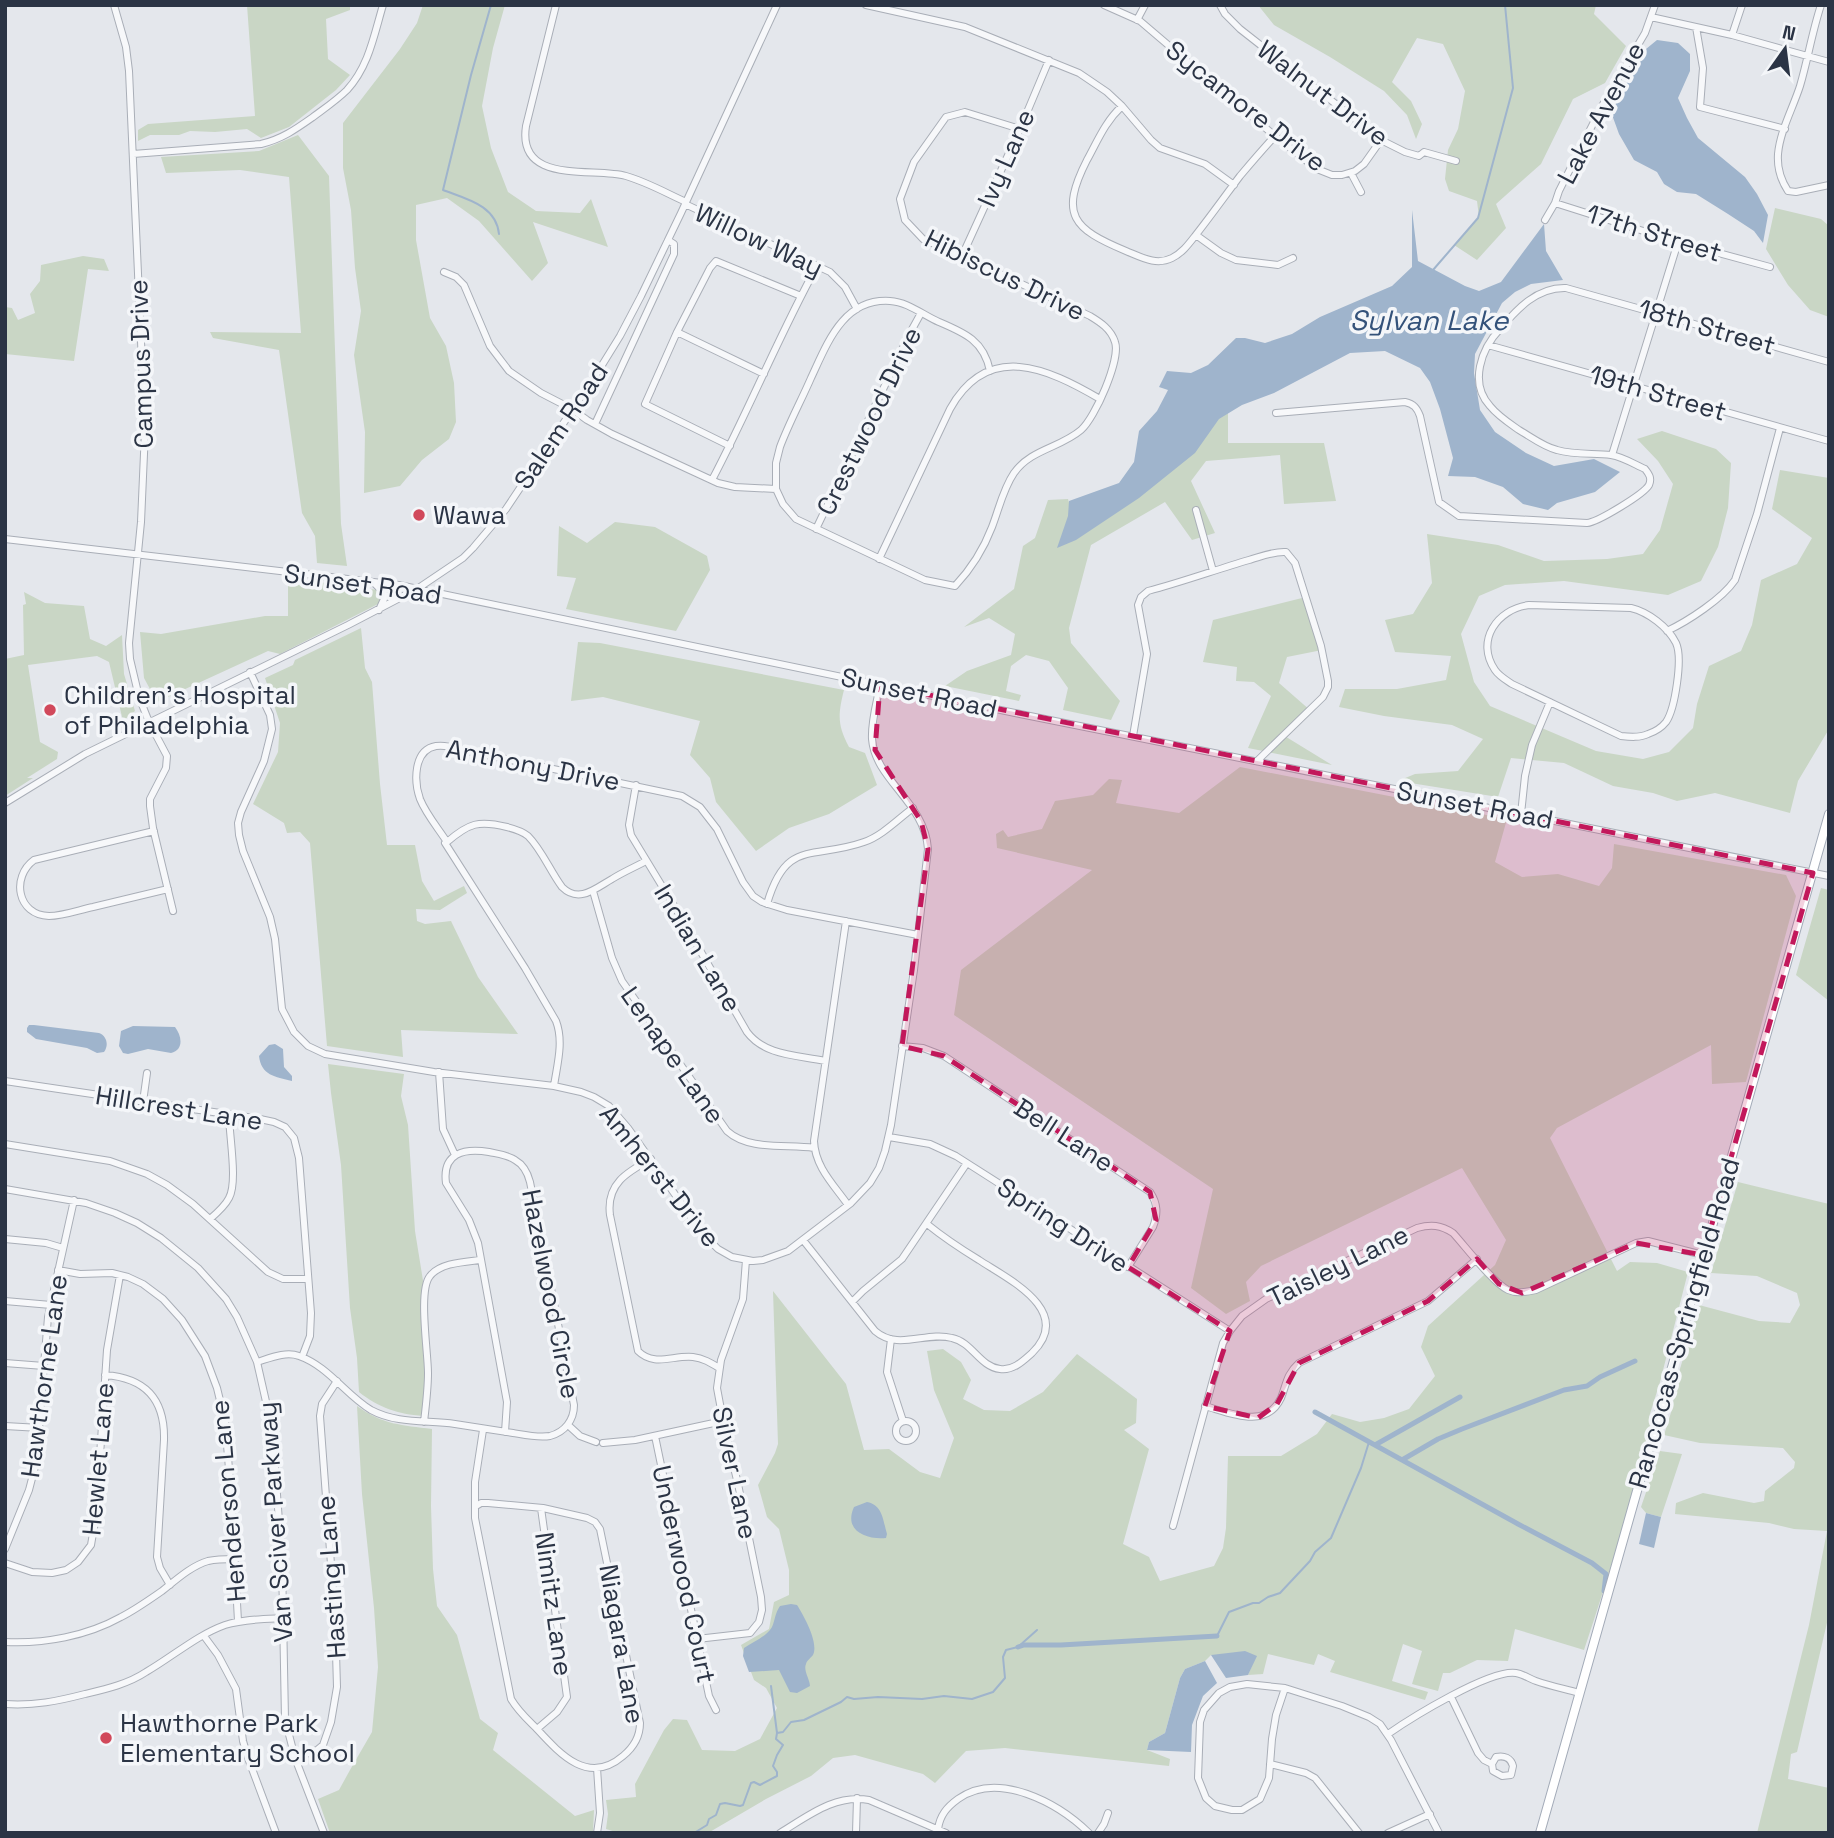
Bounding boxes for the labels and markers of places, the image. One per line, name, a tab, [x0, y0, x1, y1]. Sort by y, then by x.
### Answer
place label: Wawa	[433, 498, 506, 532]
marker: Wawa	[411, 507, 427, 523]
place label: Children's Hospital of Philadelphia	[64, 678, 296, 742]
marker: Children's Hospital of Philadelphia	[42, 702, 58, 718]
place label: Hawthorne Park Elementary School	[120, 1706, 355, 1770]
marker: Hawthorne Park Elementary School	[98, 1730, 114, 1746]

